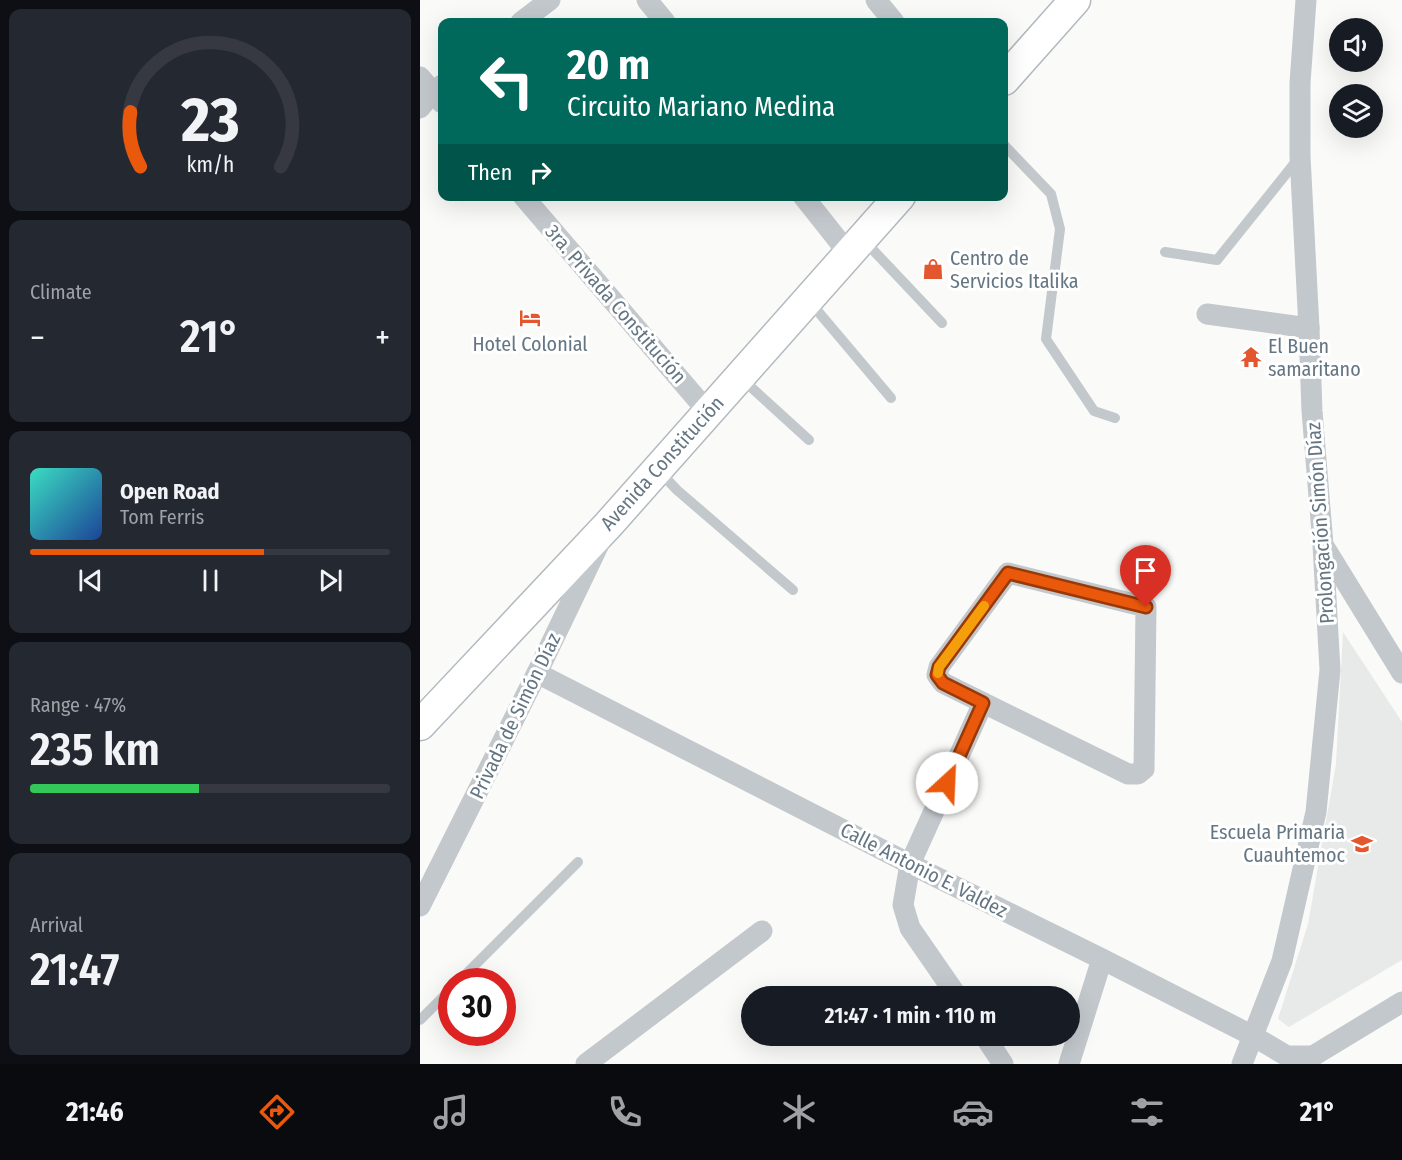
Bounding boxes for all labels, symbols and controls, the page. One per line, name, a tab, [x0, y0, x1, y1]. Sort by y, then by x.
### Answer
map controls	[1329, 18, 1383, 138]
button: sound	[1329, 18, 1383, 72]
text: 20 m	[567, 40, 650, 90]
icon: left	[468, 42, 546, 120]
text: 23	[180, 83, 239, 158]
button: layers	[1329, 84, 1383, 138]
text: Circuito Mariano Medina	[567, 91, 835, 123]
text: km/h	[186, 152, 234, 178]
icon: right	[524, 156, 557, 189]
text: Then	[468, 159, 512, 186]
street label: 3ra. Privada Constitución	[541, 220, 691, 388]
place label: Centro de Servicios Italika	[950, 246, 1078, 293]
shop icon: Centro de Servicios Italika	[921, 257, 945, 281]
text: Climate	[30, 280, 92, 304]
hotel icon: Hotel Colonial	[518, 306, 542, 330]
text: 21°	[180, 310, 240, 364]
text: −	[30, 318, 45, 358]
text: +	[375, 318, 390, 358]
place label: Hotel Colonial	[472, 332, 588, 356]
place label: El Buen samaritano	[1268, 334, 1361, 381]
temple icon: El Buen samaritano	[1239, 345, 1263, 369]
street label: Avenida Constitución	[595, 391, 729, 535]
street label: Prolongación Simón Díaz	[1301, 421, 1339, 625]
text: Open Road	[120, 478, 220, 505]
text: Tom Ferris	[120, 505, 204, 529]
pin	[1120, 545, 1171, 607]
icon: arrive	[1129, 554, 1162, 587]
icon: previous	[74, 564, 107, 597]
icon: pause	[194, 564, 227, 597]
icon: next	[314, 564, 347, 597]
street label: Privada de Simón Díaz	[464, 629, 566, 803]
text: Range · 47%	[30, 693, 126, 717]
text: 235 km	[30, 723, 160, 777]
position arrow	[915, 751, 979, 815]
street label: Calle Antonio E. Valdez	[837, 818, 1012, 923]
place label: Escuela Primaria Cuauhtemoc	[1210, 820, 1345, 867]
school or university icon: Escuela Primaria Cuauhtemoc	[1350, 832, 1374, 856]
text: Arrival	[30, 913, 83, 937]
text: 21:47	[30, 943, 119, 997]
speed limit sign: 30	[438, 968, 516, 1046]
text: 21:47 · 1 min · 110 m	[825, 1002, 996, 1029]
icon: directions	[256, 1091, 298, 1133]
icon: music	[430, 1091, 472, 1133]
icon: phone	[604, 1091, 646, 1133]
icon: climate	[778, 1091, 820, 1133]
icon: car	[952, 1091, 994, 1133]
icon: filters	[1126, 1091, 1168, 1133]
text: 21:46	[66, 1096, 124, 1128]
text: 21°	[1300, 1096, 1336, 1128]

